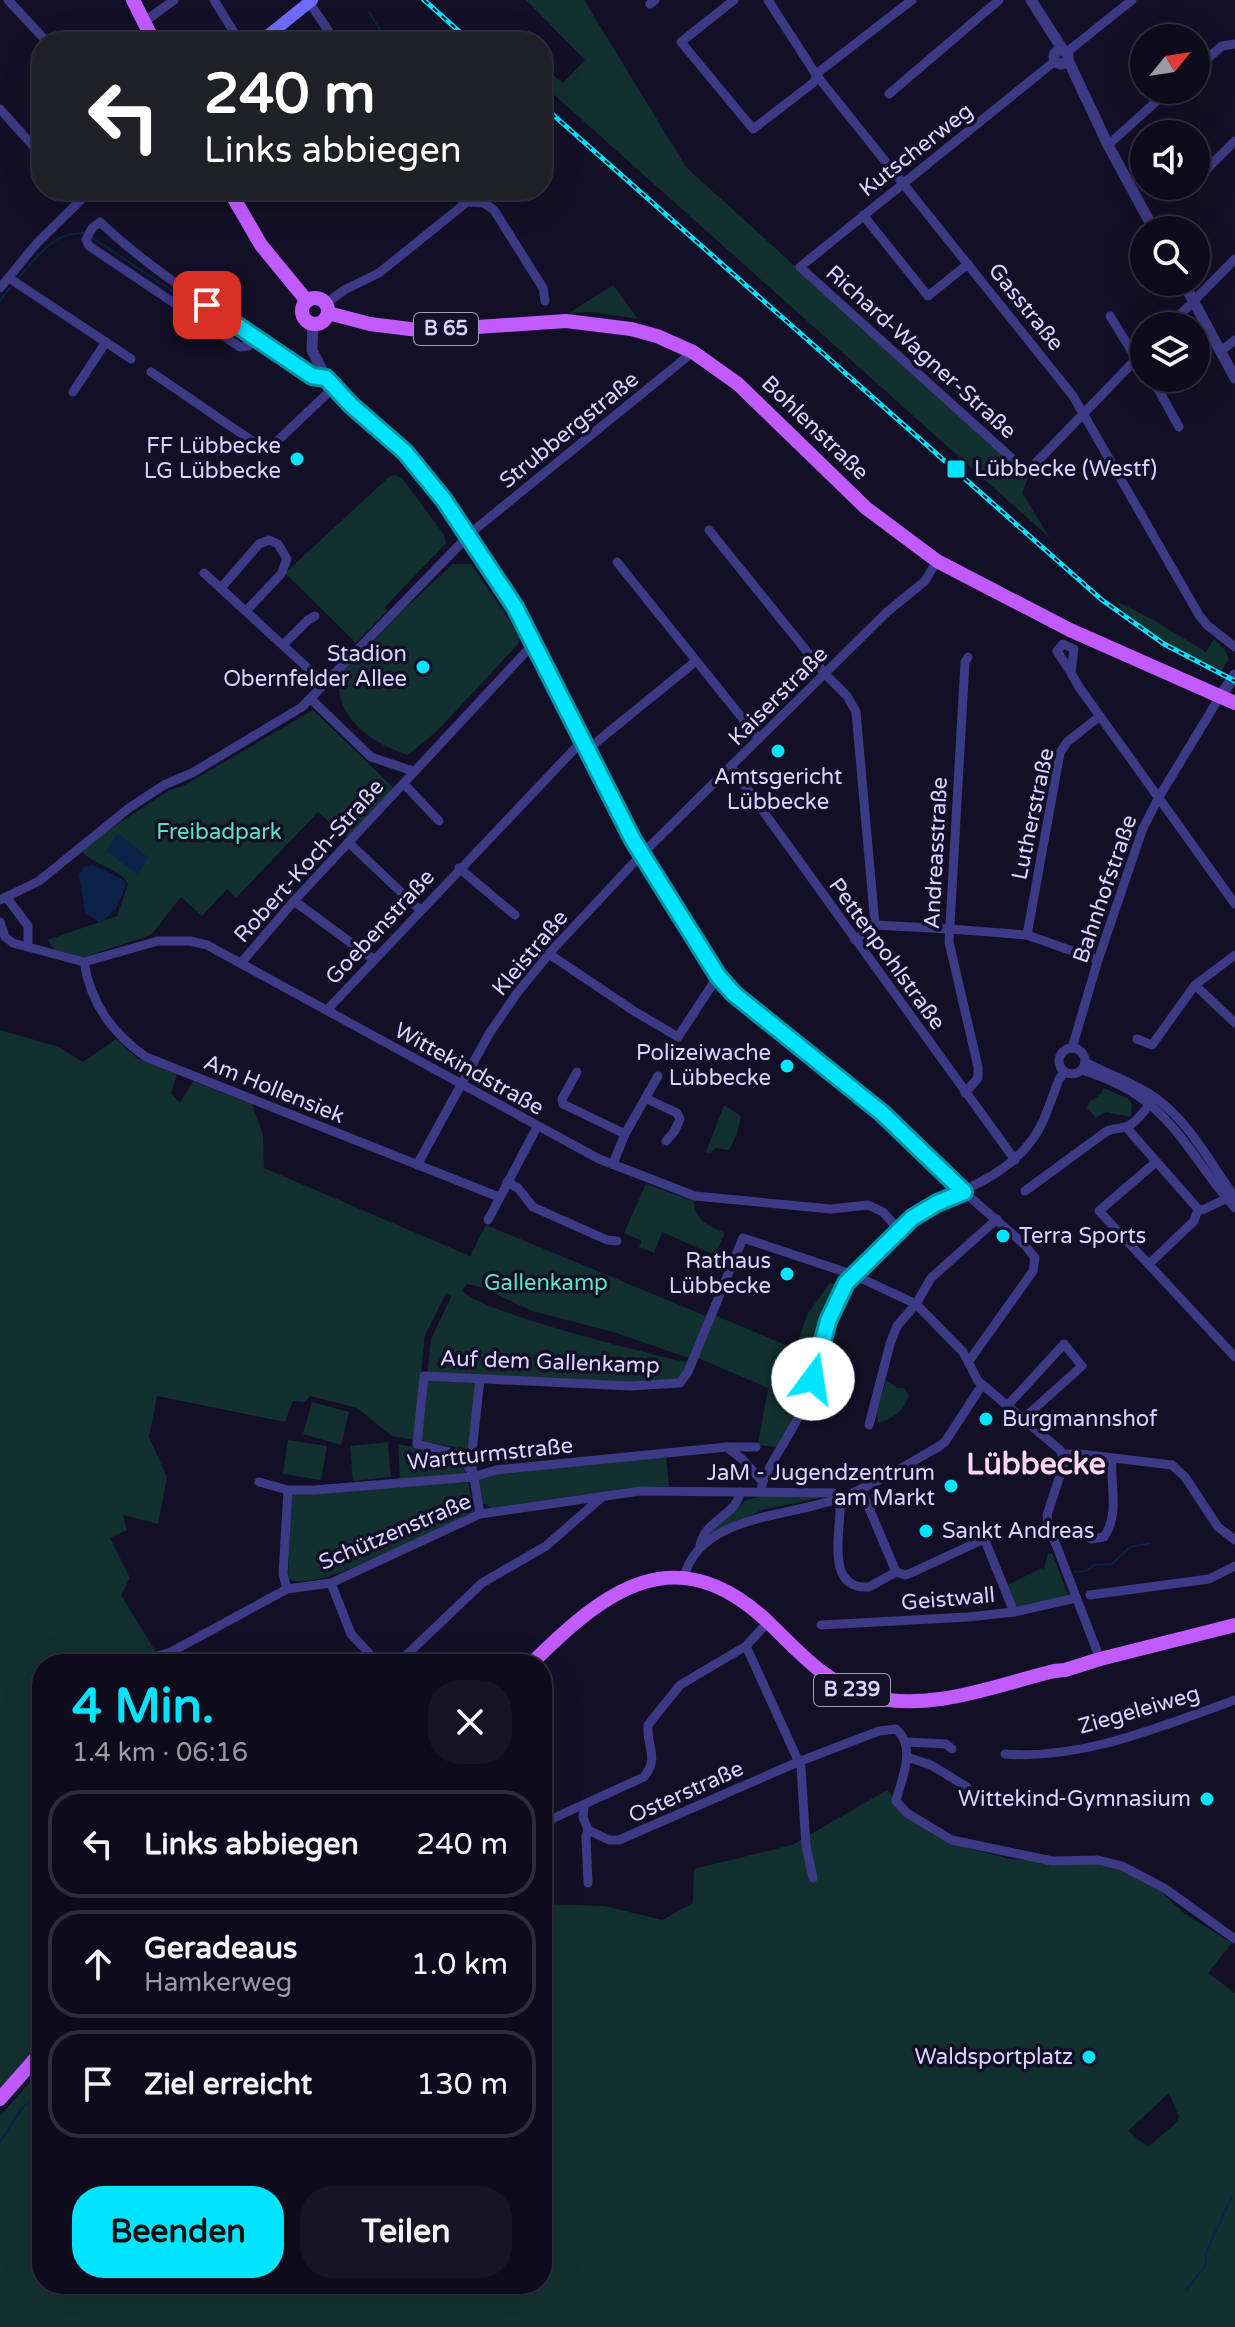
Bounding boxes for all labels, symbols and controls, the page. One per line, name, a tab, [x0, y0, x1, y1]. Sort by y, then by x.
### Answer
north arrow	[1130, 24, 1210, 104]
map controls	[1130, 24, 1210, 392]
text: 240 m	[204, 61, 375, 128]
icon: left	[72, 64, 176, 168]
street label: Kutscherweg	[854, 98, 978, 202]
button: sound	[1130, 120, 1210, 200]
text: Links abbiegen	[204, 129, 462, 172]
button: search	[1130, 216, 1210, 296]
street label: Gasstraße	[983, 258, 1069, 356]
street label: Richard-Wagner-Straße	[821, 260, 1021, 444]
pin	[173, 271, 241, 339]
icon: arrive	[185, 283, 229, 327]
button: layers	[1130, 312, 1210, 392]
road number: B 65	[414, 313, 478, 345]
street label: Strubbergstraße	[494, 366, 644, 494]
street label: Bohlenstraße	[756, 370, 874, 486]
place label: FF Lübbecke LG Lübbecke	[144, 433, 281, 484]
marker: FF Lübbecke LG Lübbecke	[288, 450, 306, 468]
place label: Lübbecke (Westf)	[974, 456, 1157, 482]
marker: Lübbecke (Westf)	[945, 458, 967, 480]
place label: Stadion Obernfelder Allee	[223, 641, 407, 692]
street label: Kaiserstraße	[723, 641, 833, 751]
marker: Stadion Obernfelder Allee	[414, 658, 432, 676]
marker: Amtsgericht Lübbecke	[769, 742, 787, 760]
street label: Lutherstraße	[1006, 746, 1060, 882]
place label: Amtsgericht Lübbecke	[714, 764, 842, 815]
street label: Robert-Koch-Straße	[229, 774, 389, 948]
street label: Andreasstraße	[919, 776, 953, 930]
street label: Bahnhofstraße	[1067, 812, 1143, 966]
park label: Freibadpark	[156, 819, 282, 845]
street label: Goebenstraße	[320, 864, 440, 990]
street label: Pettenpohlstraße	[823, 873, 951, 1035]
street label: Kleistraße	[487, 905, 573, 1001]
street label: Wittekindstraße	[390, 1017, 548, 1121]
place label: Polizeiwache Lübbecke	[636, 1040, 771, 1091]
street label: Am Hollensiek	[200, 1049, 348, 1129]
marker: Polizeiwache Lübbecke	[778, 1057, 796, 1075]
place label: Terra Sports	[1019, 1223, 1146, 1249]
marker: Terra Sports	[994, 1227, 1012, 1245]
place label: Rathaus Lübbecke	[669, 1248, 771, 1299]
marker: Rathaus Lübbecke	[778, 1265, 796, 1283]
park label: Gallenkamp	[484, 1270, 608, 1296]
position arrow	[771, 1337, 855, 1421]
street label: Auf dem Gallenkamp	[440, 1345, 660, 1379]
place label: Burgmannshof	[1002, 1406, 1158, 1432]
marker: Burgmannshof	[977, 1410, 995, 1428]
street label: Wartturmstraße	[406, 1432, 574, 1476]
district label: Lübbecke	[966, 1446, 1106, 1483]
place label: JaM - Jugendzentrum am Markt	[707, 1460, 935, 1511]
marker: JaM - Jugendzentrum am Markt	[942, 1477, 960, 1495]
street label: Schützenstraße	[315, 1488, 475, 1576]
place label: Sankt Andreas	[942, 1518, 1094, 1544]
marker: Sankt Andreas	[917, 1522, 935, 1540]
street label: Geistwall	[900, 1582, 996, 1616]
road number: B 239	[814, 1674, 890, 1706]
text: 4 Min.	[72, 1678, 214, 1736]
button: close	[428, 1680, 512, 1764]
street label: Ziegeleiweg	[1075, 1680, 1203, 1740]
text: 1.4 km · 06:16	[72, 1737, 248, 1768]
street label: Osterstraße	[625, 1755, 747, 1829]
place label: Wittekind-Gymnasium	[958, 1786, 1191, 1812]
marker: Wittekind-Gymnasium	[1198, 1790, 1216, 1808]
icon: left	[76, 1822, 120, 1866]
text: Links abbiegen	[144, 1826, 359, 1863]
text: 240 m	[416, 1826, 508, 1863]
text: Geradeaus	[144, 1930, 297, 1967]
icon: ahead	[76, 1942, 120, 1986]
text: 1.0 km	[411, 1946, 508, 1983]
text: Hamkerweg	[144, 1967, 292, 1998]
place label: Waldsportplatz	[914, 2044, 1073, 2070]
marker: Waldsportplatz	[1080, 2048, 1098, 2066]
icon: arrive	[76, 2062, 120, 2106]
text: Ziel erreicht	[144, 2066, 312, 2103]
text: 130 m	[416, 2066, 508, 2103]
button: Beenden	[72, 2186, 284, 2278]
button: Teilen	[300, 2186, 512, 2278]

